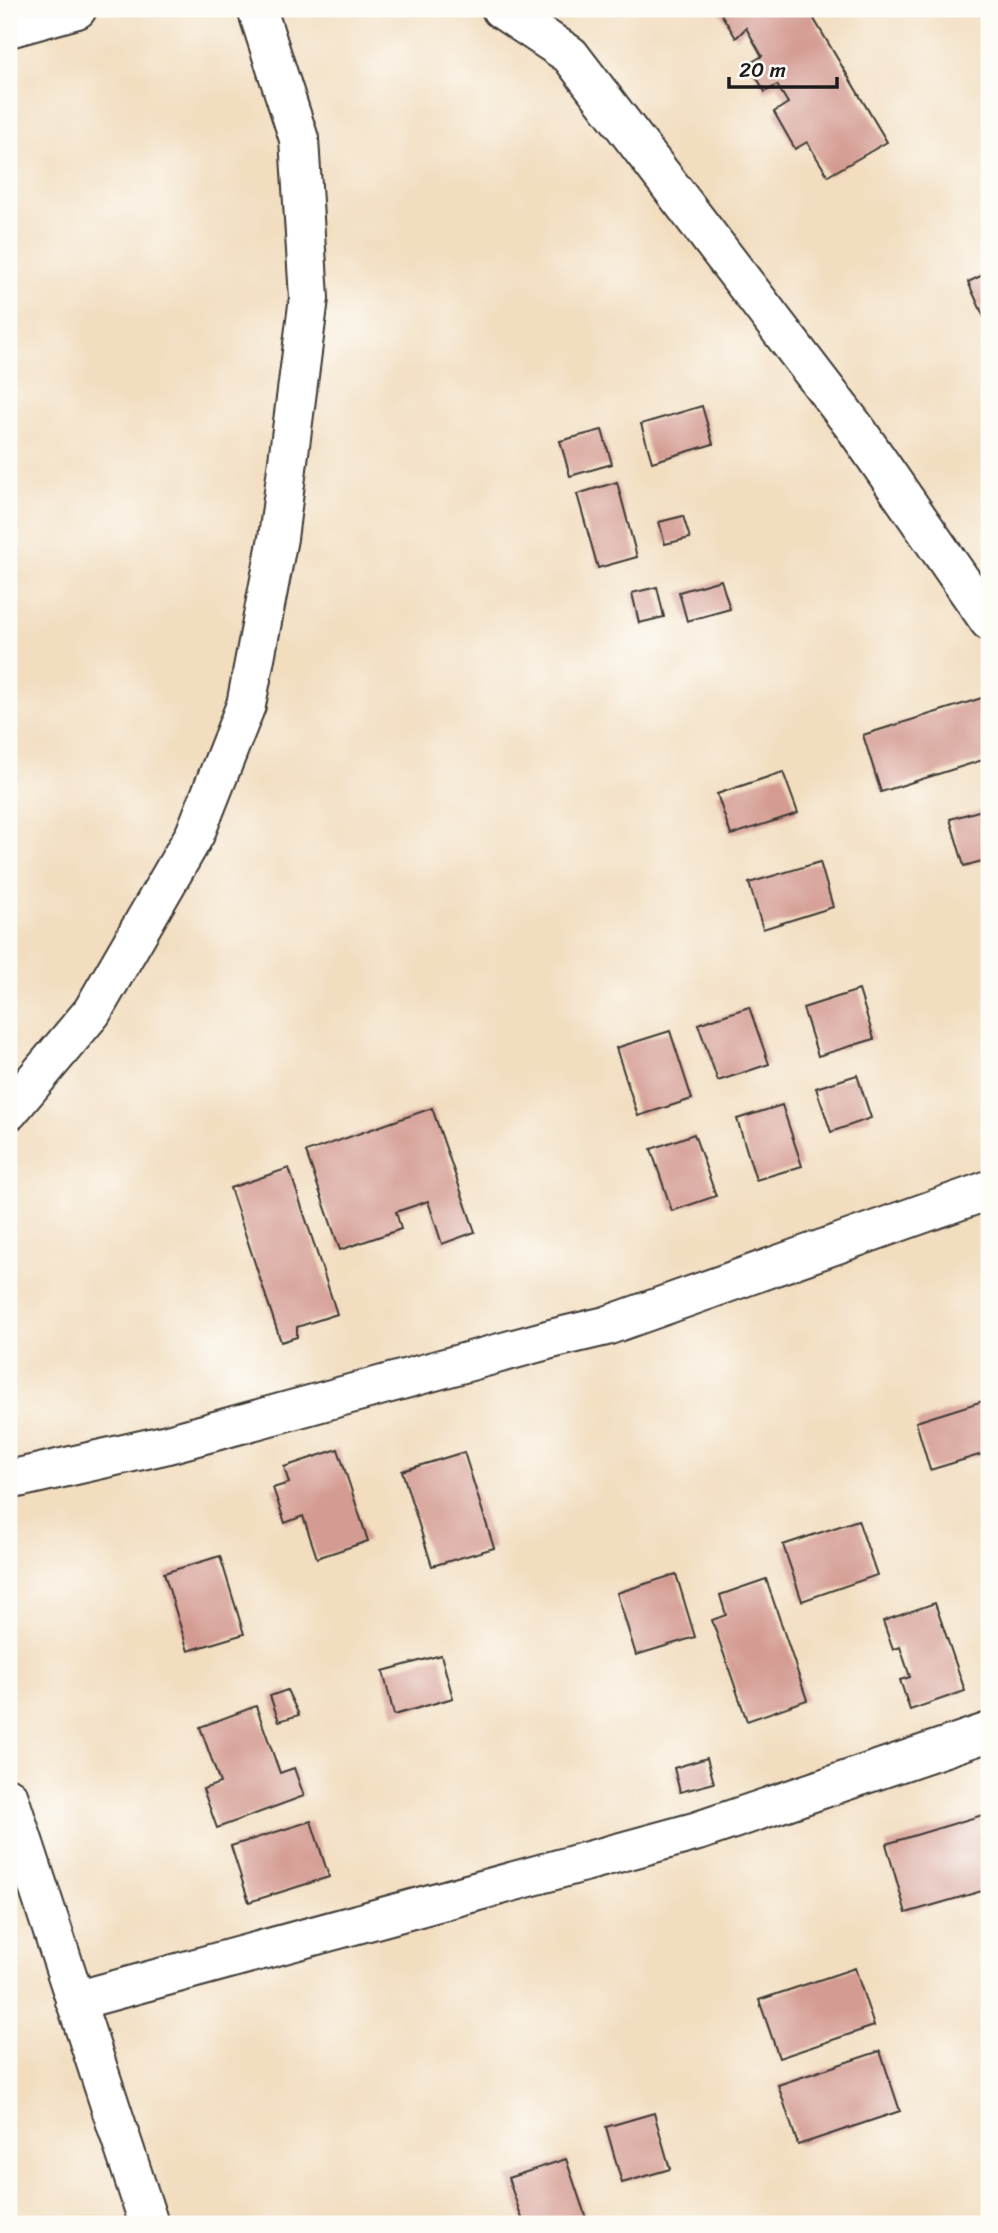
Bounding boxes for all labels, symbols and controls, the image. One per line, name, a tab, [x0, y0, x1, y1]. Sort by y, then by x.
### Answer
scale bar	[729, 46, 837, 90]
text: 20 m	[739, 51, 786, 89]

